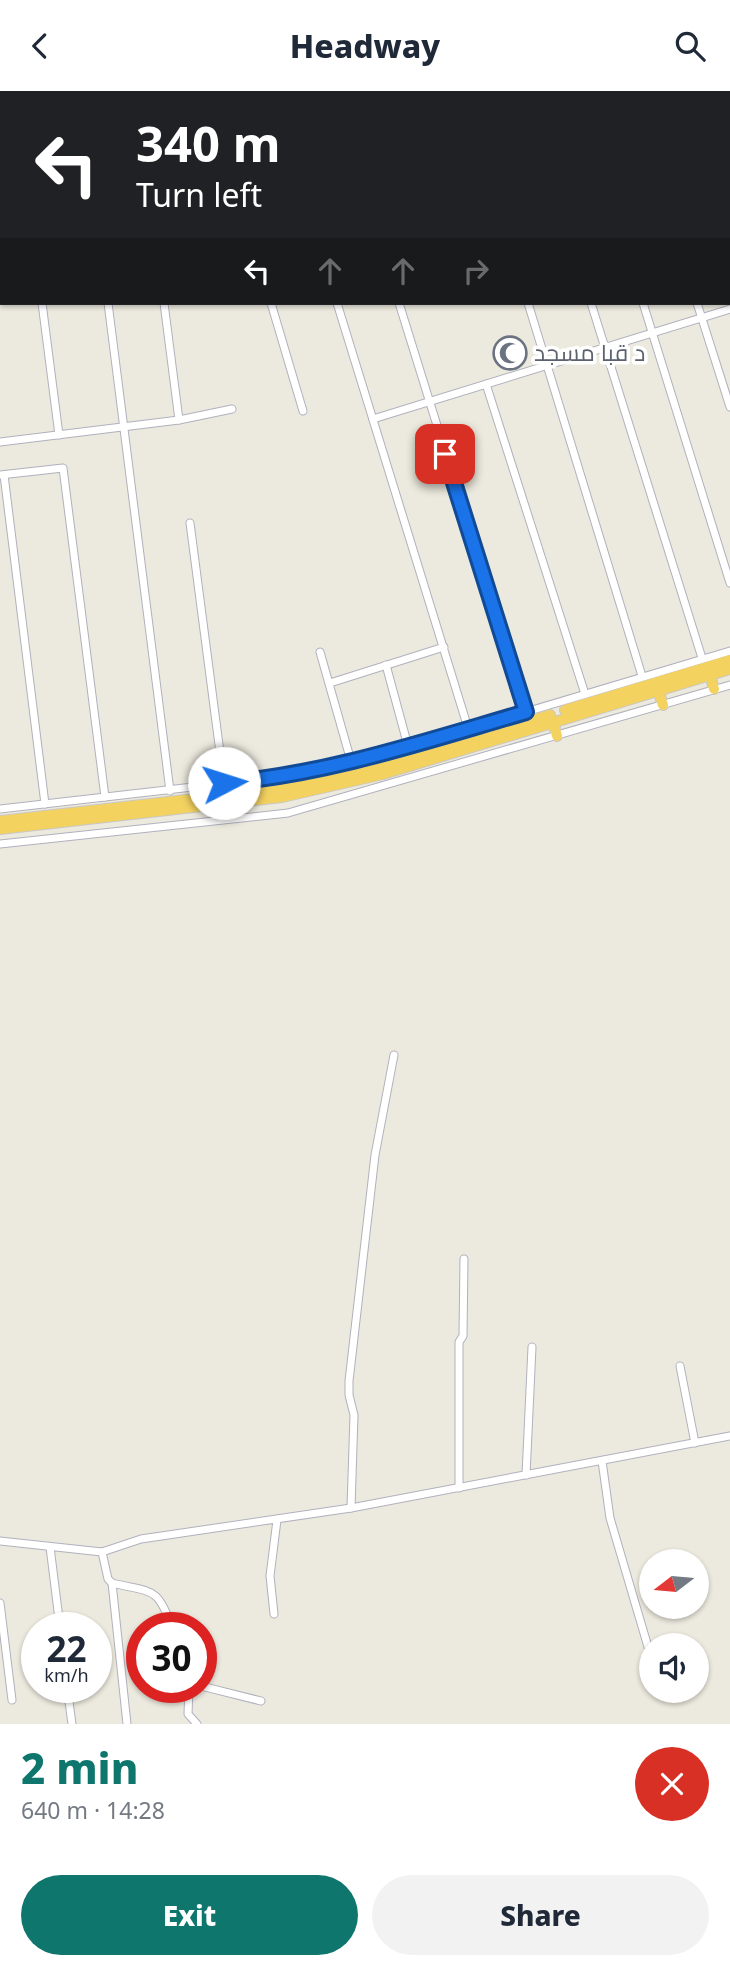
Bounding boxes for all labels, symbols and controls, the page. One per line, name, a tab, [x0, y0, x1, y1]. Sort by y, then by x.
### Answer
text: Headway	[290, 24, 440, 67]
icon: back	[21, 27, 59, 65]
icon: search	[671, 27, 709, 65]
text: 340 m	[136, 110, 281, 176]
icon: left	[21, 119, 112, 210]
text: Turn left	[136, 173, 262, 216]
icon: left	[238, 252, 276, 290]
icon: ahead	[311, 252, 349, 290]
icon: ahead	[384, 252, 422, 290]
icon: right	[457, 252, 495, 290]
mosque icon: د قبا مسجد	[491, 334, 529, 372]
place label: د قبا مسجد	[534, 336, 645, 368]
pin	[415, 424, 475, 484]
icon: arrive	[426, 435, 464, 473]
position arrow	[187, 746, 261, 820]
north arrow	[639, 1549, 709, 1619]
map controls	[639, 1549, 709, 1703]
speed limit sign: 30	[126, 1612, 217, 1703]
text: 22	[46, 1625, 87, 1672]
button: sound	[639, 1633, 709, 1703]
text: km/h	[44, 1663, 89, 1687]
text: 2 min	[21, 1739, 138, 1796]
button: close	[635, 1747, 709, 1821]
text: 640 m · 14:28	[21, 1794, 165, 1826]
button: Exit	[21, 1875, 358, 1955]
button: Share	[372, 1875, 709, 1955]

